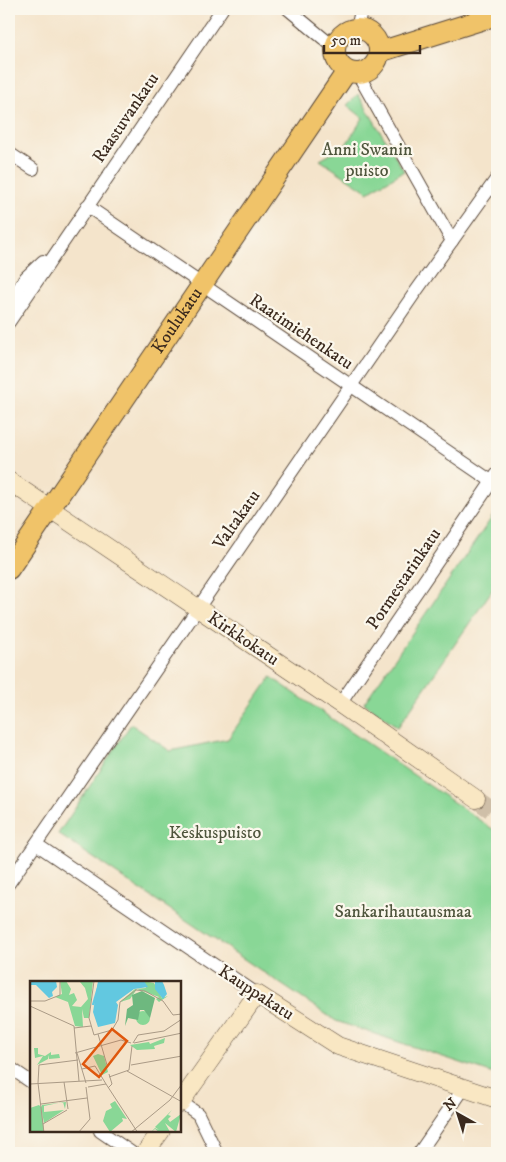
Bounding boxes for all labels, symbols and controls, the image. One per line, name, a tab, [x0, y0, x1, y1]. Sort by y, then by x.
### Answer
scale bar	[324, 22, 420, 54]
text: 50 m	[331, 31, 361, 50]
street label: Raastuvankatu	[88, 69, 164, 167]
park label: Anni Swanin puisto	[322, 139, 413, 182]
street label: Koulukatu	[147, 283, 208, 358]
street label: Raatimiehenkatu	[245, 289, 357, 375]
street label: Valtakatu	[208, 486, 266, 555]
street label: Pormestarinkatu	[362, 524, 446, 634]
street label: Kirkkokatu	[203, 607, 283, 671]
park label: Keskuspuisto	[169, 822, 261, 844]
park label: Sankarihautausmaa	[334, 901, 472, 923]
street label: Kauppakatu	[214, 960, 298, 1026]
inset map	[30, 981, 181, 1132]
north arrow	[434, 1090, 484, 1140]
text: N	[440, 1094, 461, 1115]

